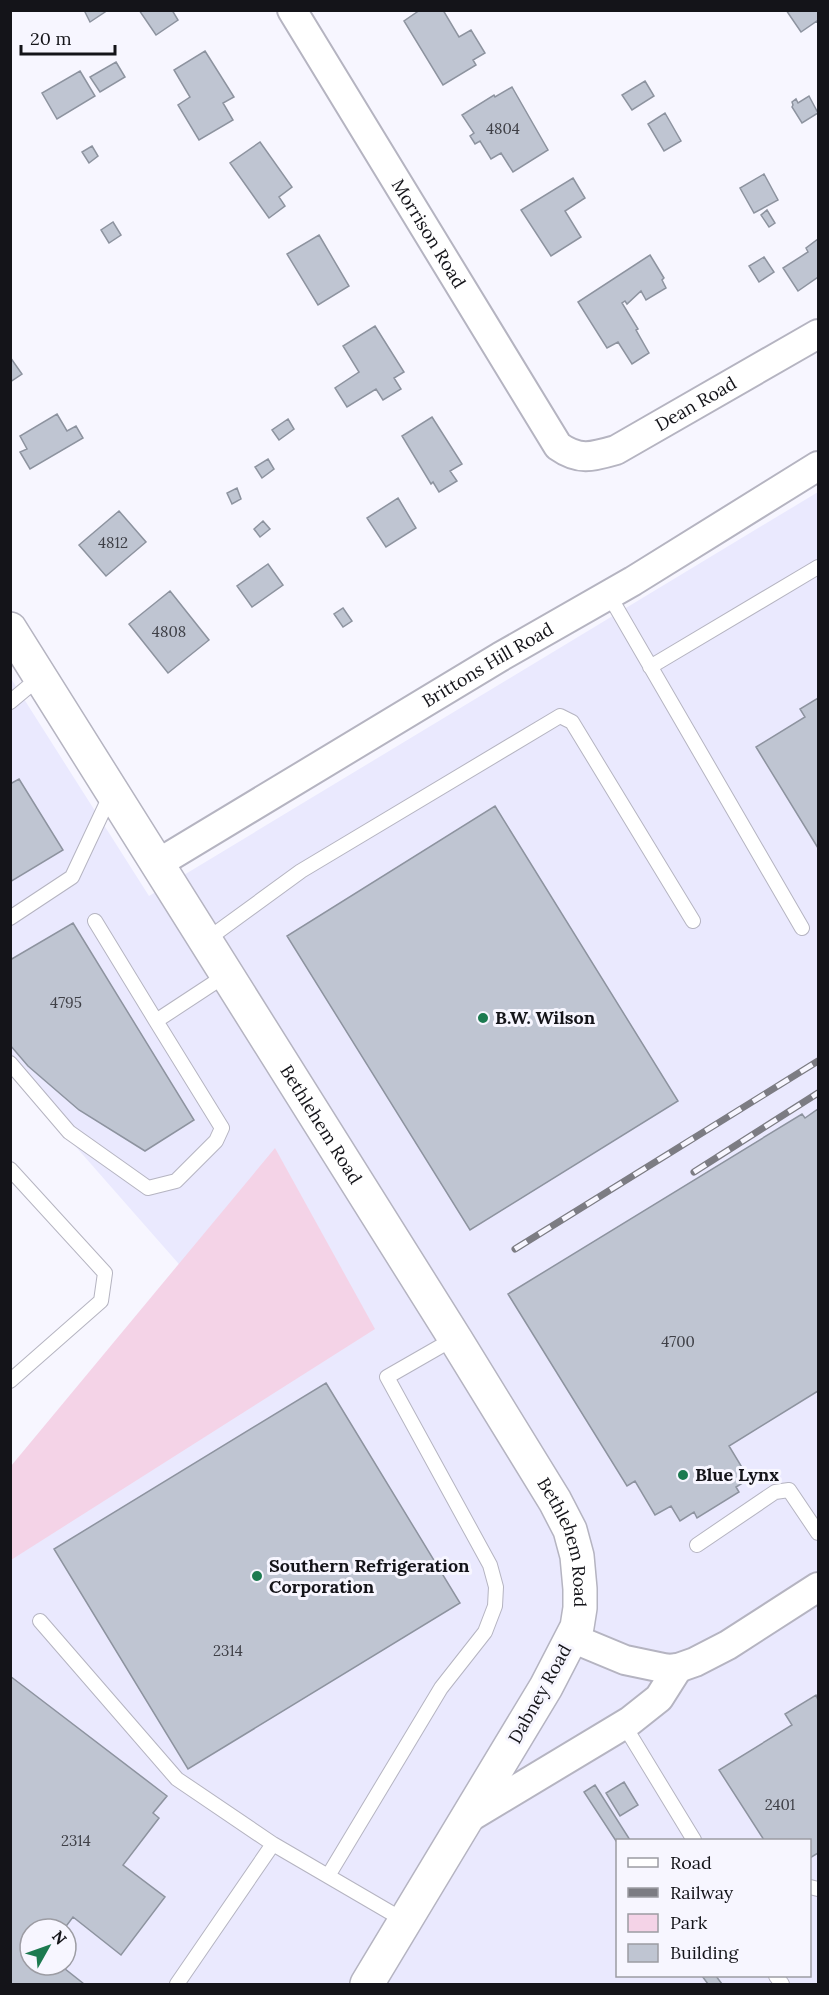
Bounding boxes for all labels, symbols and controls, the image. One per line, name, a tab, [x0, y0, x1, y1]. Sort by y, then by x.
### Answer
scale bar	[21, 18, 116, 56]
text: 20 m	[30, 27, 72, 50]
house number: 4804	[486, 119, 520, 138]
street label: Morrison Road	[387, 175, 471, 292]
street label: Dean Road	[651, 371, 741, 436]
house number: 4812	[98, 533, 128, 552]
street label: Brittons Hill Road	[418, 617, 557, 712]
house number: 4808	[152, 622, 186, 641]
house number: 4795	[50, 993, 82, 1012]
place label: B.W. Wilson	[495, 1006, 596, 1029]
marker: B.W. Wilson	[476, 1011, 490, 1025]
street label: Bethlehem Road	[275, 1060, 367, 1188]
house number: 4700	[661, 1332, 695, 1351]
place label: Blue Lynx	[695, 1463, 779, 1486]
marker: Blue Lynx	[676, 1468, 690, 1482]
street label: Bethlehem Road	[532, 1473, 592, 1607]
place label: Southern Refrigeration Corporation	[269, 1554, 470, 1598]
marker: Southern Refrigeration Corporation	[250, 1569, 264, 1583]
street label: Dabney Road	[503, 1640, 576, 1747]
house number: 2314	[213, 1641, 243, 1660]
house number: 2401	[765, 1795, 795, 1814]
house number: 2314	[61, 1831, 91, 1850]
legend	[616, 1839, 811, 1977]
text: Road	[670, 1851, 712, 1874]
text: Railway	[670, 1881, 734, 1904]
text: Park	[670, 1911, 708, 1934]
north arrow	[18, 1917, 78, 1977]
text: N	[48, 1926, 71, 1949]
text: Building	[670, 1941, 740, 1964]

